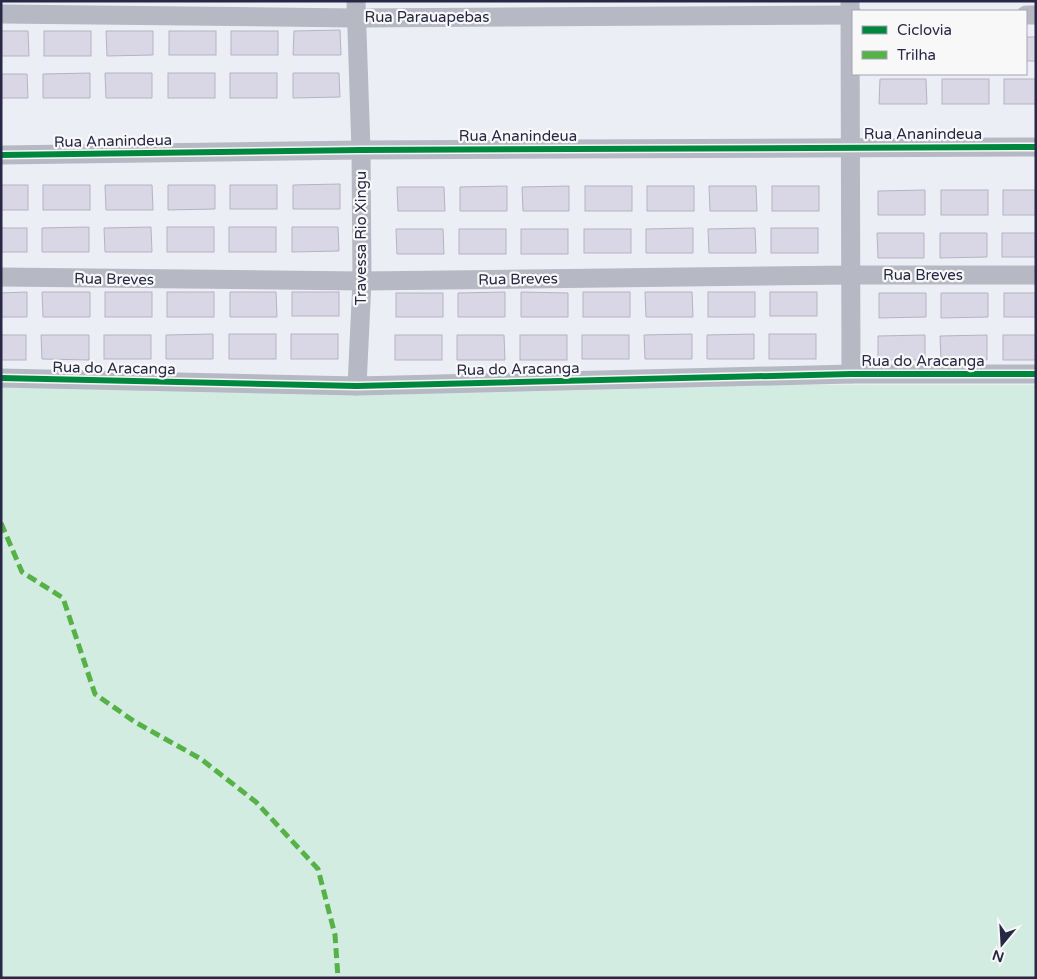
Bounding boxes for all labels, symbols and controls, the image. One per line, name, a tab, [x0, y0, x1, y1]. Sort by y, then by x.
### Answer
street label: Rua Parauapebas	[365, 8, 490, 26]
legend	[852, 10, 1027, 75]
text: Ciclovia	[897, 21, 952, 39]
text: Trilha	[897, 46, 936, 64]
street label: Rua Ananindeua	[864, 125, 982, 143]
street label: Rua Ananindeua	[459, 127, 577, 145]
street label: Rua Ananindeua	[54, 131, 172, 151]
street label: Travessa Rio Xingu	[352, 171, 370, 305]
street label: Rua Breves	[883, 266, 963, 284]
street label: Rua Breves	[74, 269, 154, 289]
street label: Rua Breves	[478, 269, 558, 289]
street label: Rua do Aracanga	[861, 352, 985, 370]
street label: Rua do Aracanga	[52, 358, 176, 378]
street label: Rua do Aracanga	[456, 359, 580, 379]
north arrow	[977, 919, 1027, 969]
text: N	[990, 946, 1006, 966]

